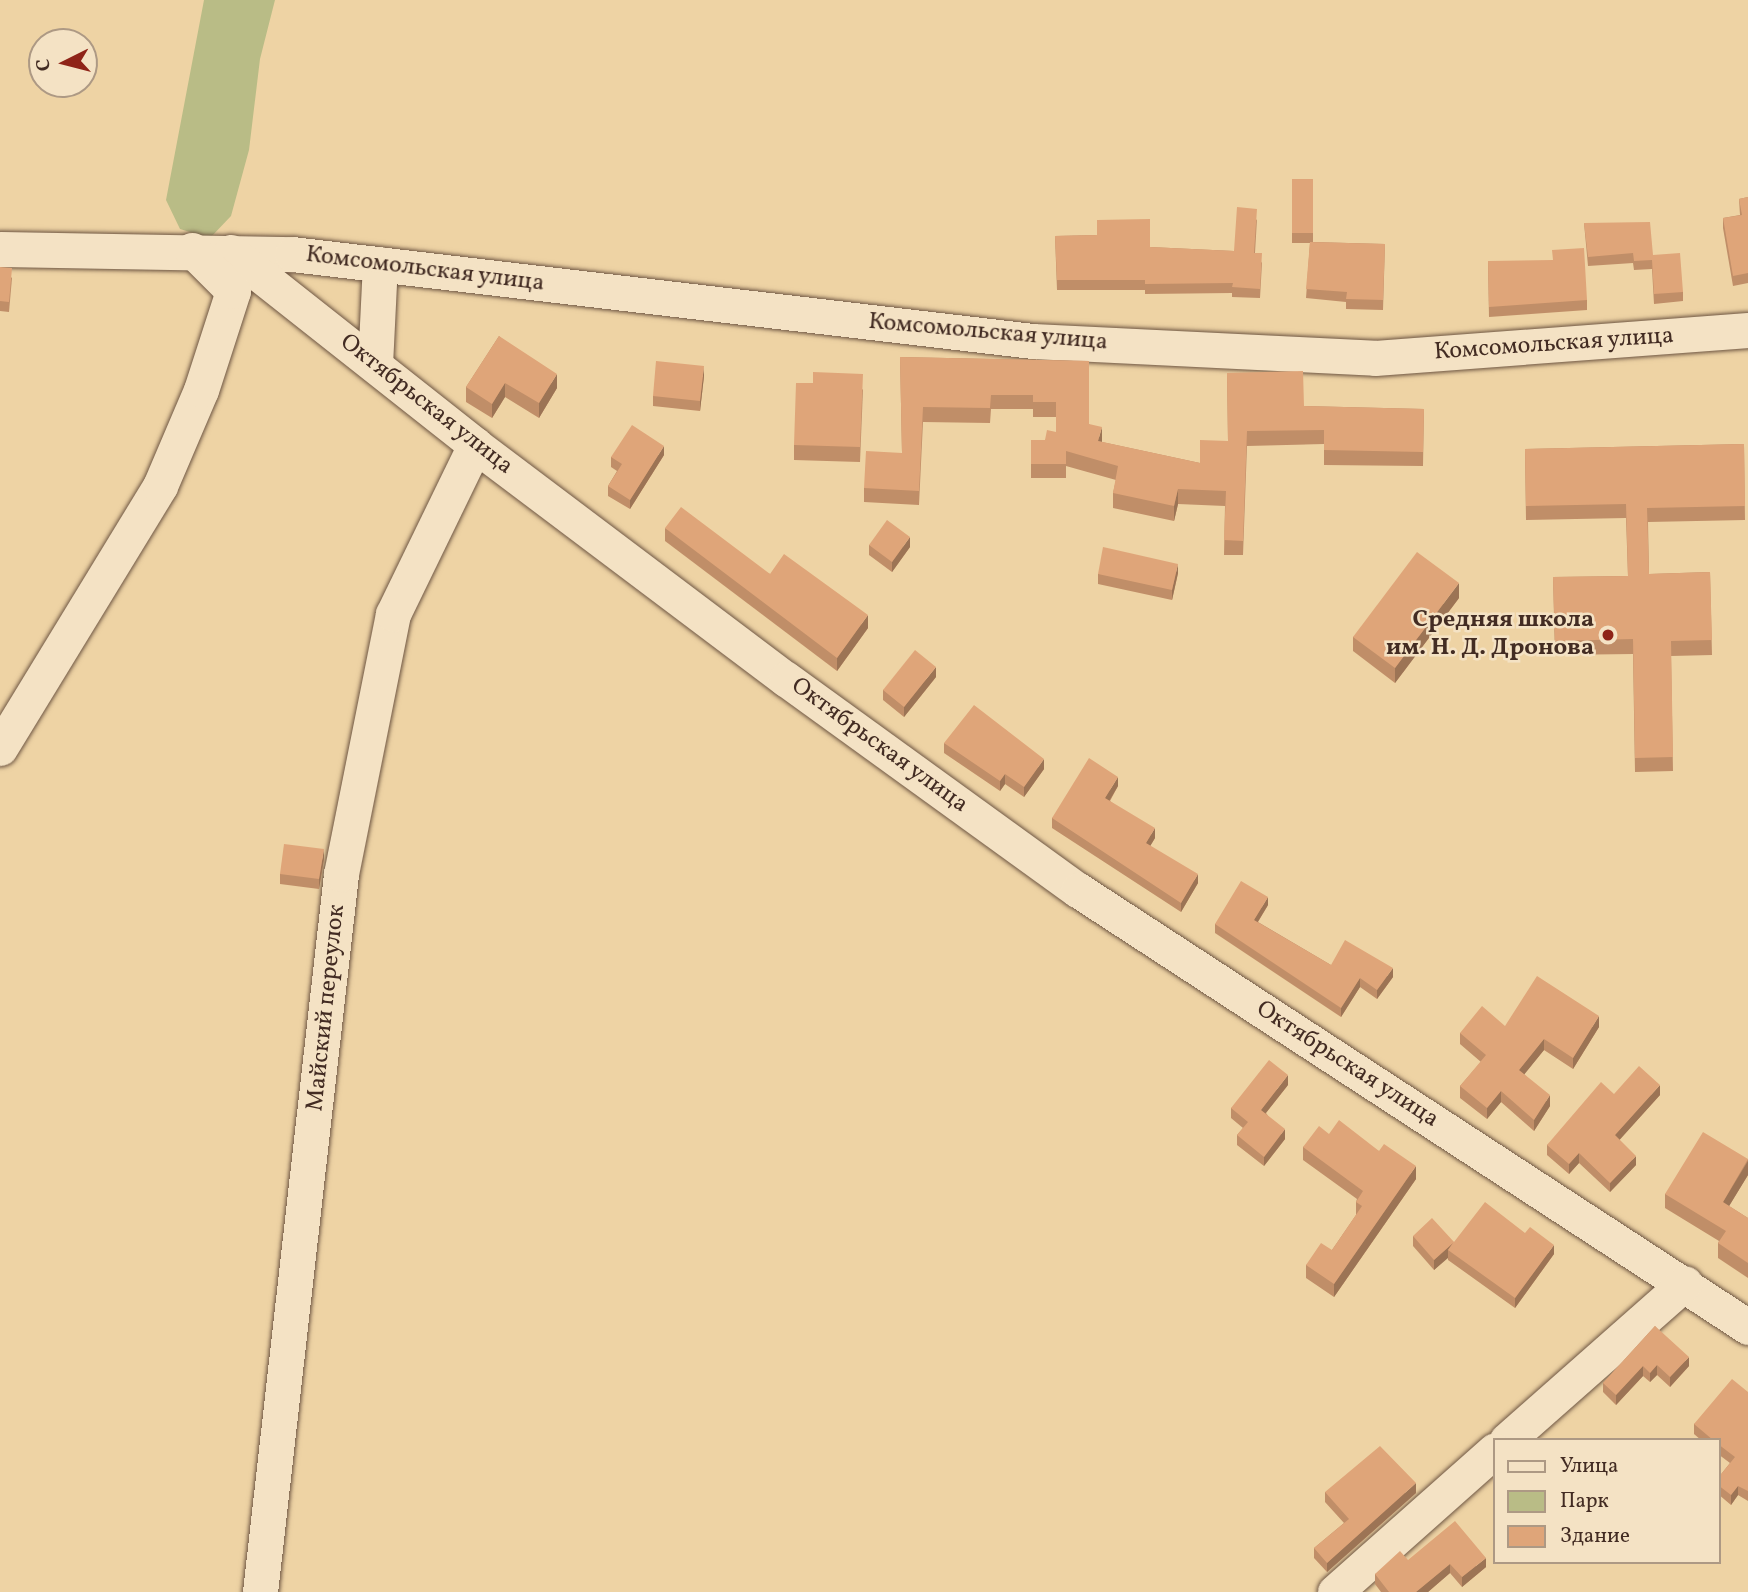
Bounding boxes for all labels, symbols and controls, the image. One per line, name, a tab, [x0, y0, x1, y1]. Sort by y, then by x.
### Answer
north arrow	[28, 28, 98, 98]
text: С	[31, 58, 58, 72]
street label: Комсомольская улица	[304, 241, 546, 299]
street label: Комсомольская улица	[867, 308, 1109, 358]
street label: Комсомольская улица	[1433, 322, 1675, 368]
street label: Октябрьская улица	[333, 328, 519, 482]
place label: Средняя школа им. Н. Д. Дронова	[1386, 607, 1594, 663]
marker: Средняя школа им. Н. Д. Дронова	[1600, 627, 1616, 643]
street label: Октябрьская улица	[785, 672, 973, 820]
street label: Майский переулок	[302, 903, 352, 1113]
street label: Октябрьская улица	[1250, 995, 1444, 1135]
legend	[1492, 1438, 1720, 1564]
text: Улица	[1560, 1452, 1618, 1481]
text: Парк	[1560, 1487, 1609, 1516]
text: Здание	[1560, 1522, 1630, 1551]

